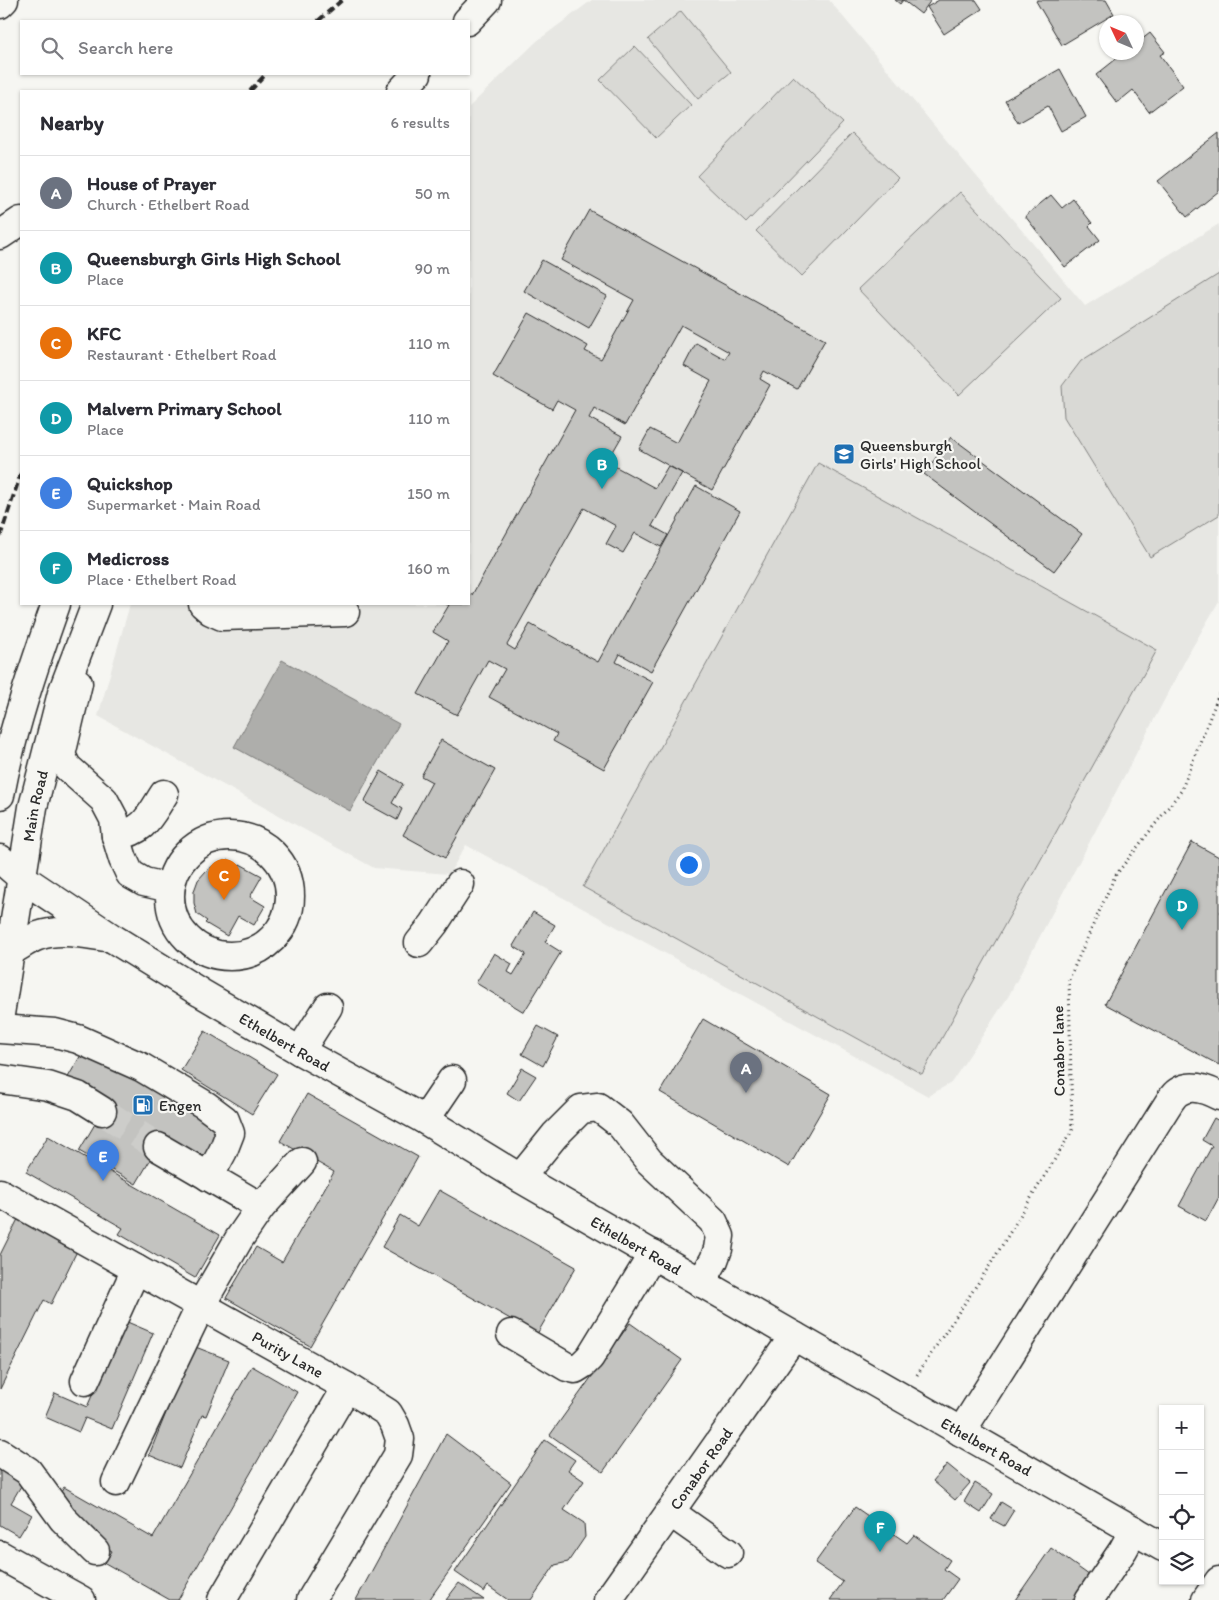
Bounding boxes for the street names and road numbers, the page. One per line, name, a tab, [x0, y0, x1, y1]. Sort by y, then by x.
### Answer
street label: Main Road	[19, 768, 52, 843]
street label: Conabor lane	[1048, 1005, 1069, 1097]
street label: Ethelbert Road	[236, 1009, 334, 1076]
street label: Ethelbert Road	[587, 1212, 685, 1279]
street label: Purity Lane	[249, 1327, 327, 1382]
street label: Ethelbert Road	[938, 1413, 1036, 1480]
street label: Conabor Road	[666, 1424, 737, 1514]

